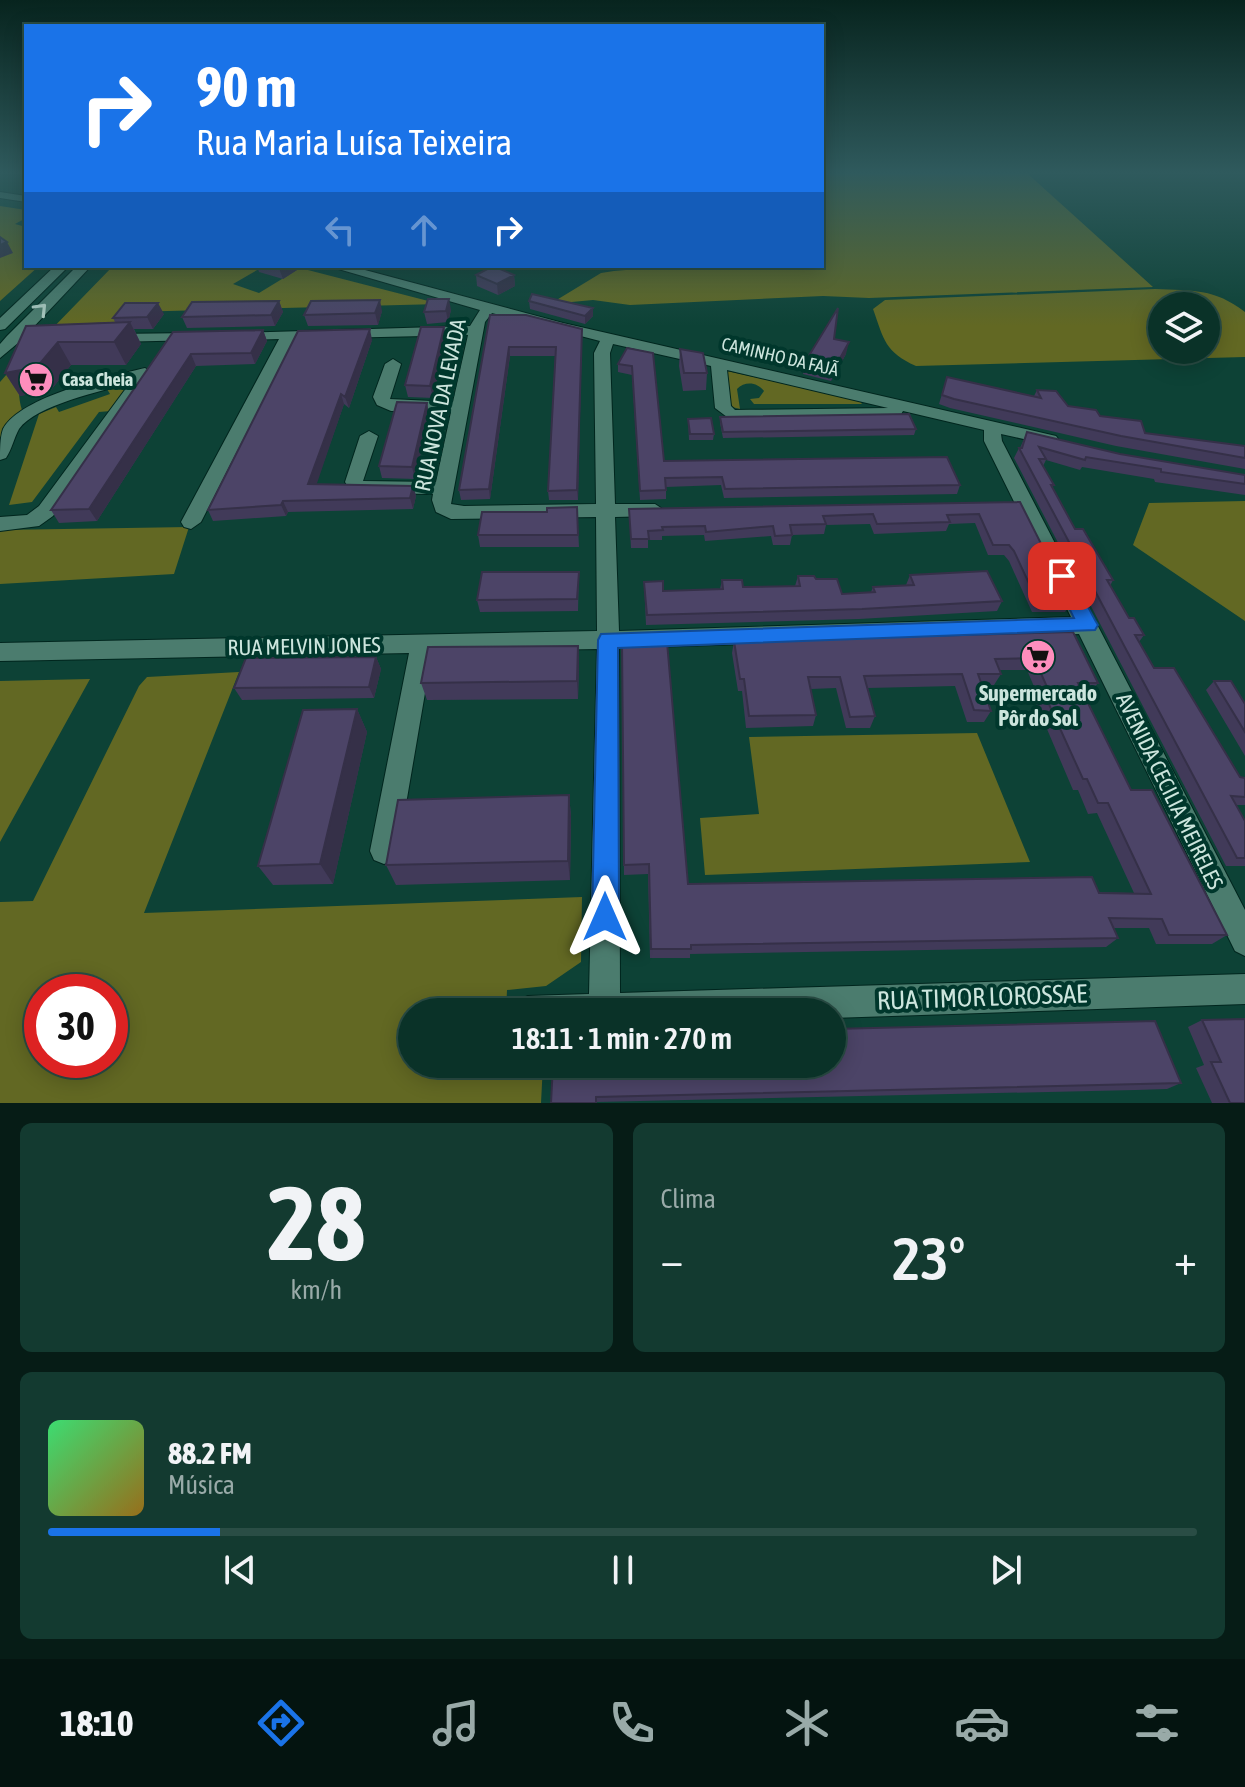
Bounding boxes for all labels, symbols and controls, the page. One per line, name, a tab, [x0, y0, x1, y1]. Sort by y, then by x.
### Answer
text: 90 m	[196, 55, 297, 119]
icon: right	[64, 56, 168, 160]
text: Rua Maria Luísa Teixeira	[196, 121, 512, 163]
icon: left	[318, 208, 362, 252]
icon: ahead	[402, 208, 446, 252]
icon: right	[486, 208, 530, 252]
map controls	[1148, 292, 1220, 364]
button: layers	[1148, 292, 1220, 364]
one-way arrow	[32, 304, 47, 318]
street label: RUA NOVA DA LEVADA	[409, 316, 471, 494]
street label: CAMINHO DA FAJÃ	[720, 333, 841, 380]
supermarket icon: Casa Cheia	[17, 361, 55, 399]
place label: Casa Cheia	[62, 369, 133, 390]
pin	[1028, 542, 1096, 610]
icon: arrive	[1040, 554, 1084, 598]
street label: RUA MELVIN JONES	[227, 632, 381, 660]
supermarket icon: Supermercado Pôr do Sol	[1019, 638, 1057, 676]
place label: Supermercado Pôr do Sol	[979, 680, 1097, 731]
street label: AVENIDA CECILIA MEIRELES	[1111, 689, 1229, 893]
position arrow	[563, 875, 647, 959]
speed limit sign: 30	[24, 974, 128, 1078]
street label: RUA TIMOR LOROSSAE	[876, 978, 1088, 1016]
text: 18:11 · 1 min · 270 m	[512, 1021, 732, 1055]
text: 28	[267, 1163, 365, 1282]
text: Clima	[661, 1184, 716, 1214]
text: 23°	[892, 1224, 965, 1293]
text: −	[661, 1234, 683, 1284]
text: +	[1174, 1234, 1197, 1284]
text: km/h	[290, 1275, 342, 1305]
text: 88.2 FM	[168, 1436, 252, 1470]
text: Música	[168, 1470, 235, 1500]
icon: previous	[218, 1548, 262, 1592]
icon: pause	[601, 1548, 645, 1592]
icon: next	[984, 1548, 1028, 1592]
icon: directions	[253, 1695, 309, 1751]
icon: music	[428, 1695, 484, 1751]
icon: phone	[604, 1695, 660, 1751]
icon: climate	[779, 1695, 835, 1751]
icon: car	[954, 1695, 1010, 1751]
icon: filters	[1129, 1695, 1185, 1751]
text: 18:10	[60, 1702, 134, 1744]

